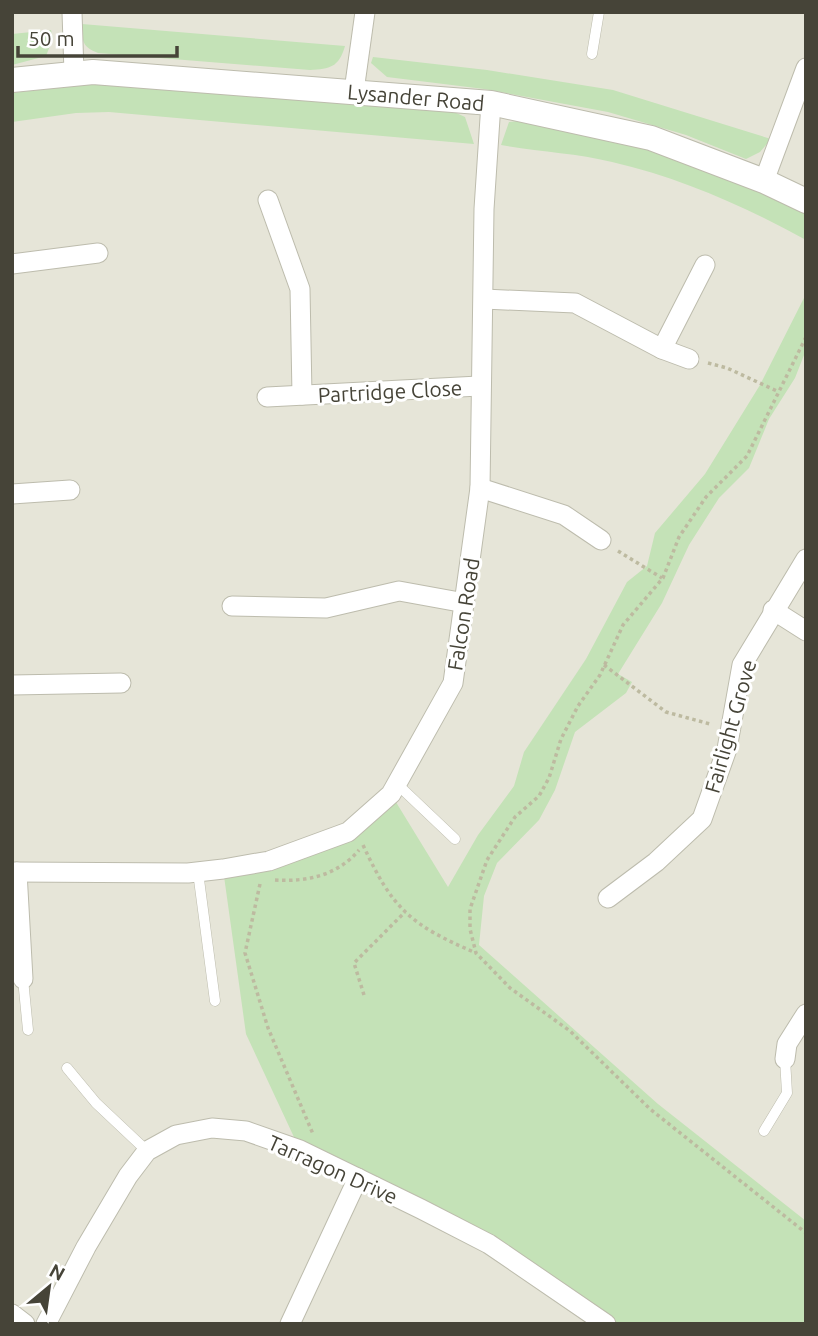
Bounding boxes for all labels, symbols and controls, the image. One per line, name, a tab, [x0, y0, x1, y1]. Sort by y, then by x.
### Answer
scale bar	[18, 14, 177, 58]
text: 50 m	[28, 26, 75, 50]
street label: Lysander Road	[346, 79, 486, 115]
street label: Partridge Close	[317, 375, 463, 407]
street label: Falcon Road	[442, 556, 484, 672]
street label: Fairlight Grove	[699, 656, 761, 796]
street label: Tarragon Drive	[265, 1130, 401, 1208]
north arrow	[14, 1252, 84, 1322]
text: N	[46, 1259, 69, 1285]

